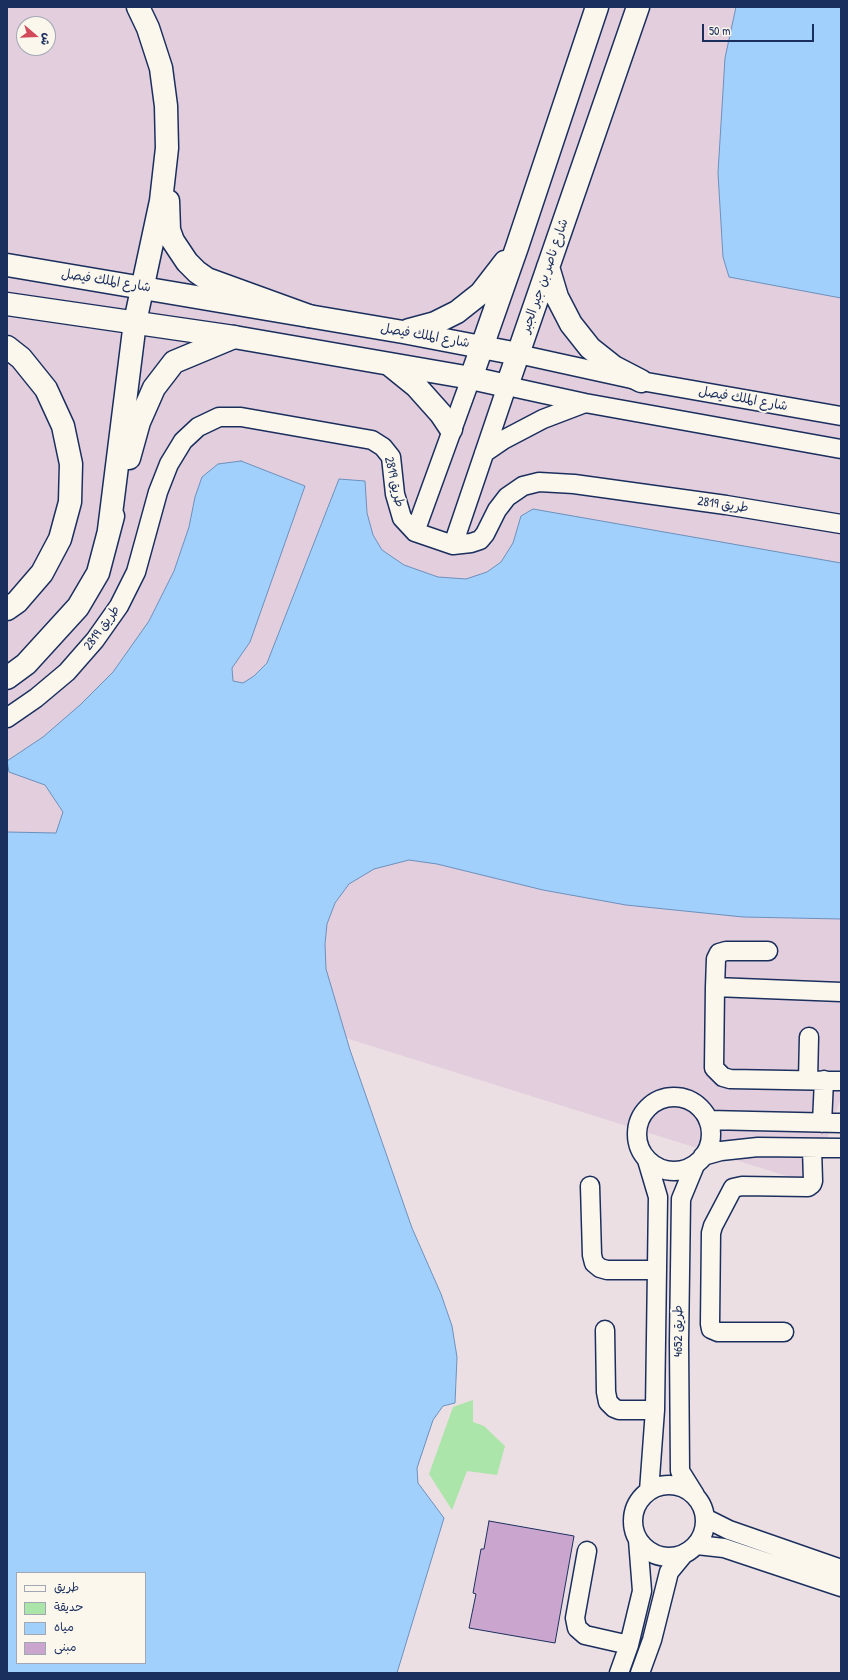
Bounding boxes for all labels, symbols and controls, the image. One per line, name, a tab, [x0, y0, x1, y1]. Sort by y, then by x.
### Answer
north arrow	[16, 16, 56, 56]
scale bar	[704, 16, 816, 42]
text: 50 m	[709, 22, 730, 39]
text: ش	[38, 32, 55, 48]
street label: شارع ناصر بن جبر الجبر	[518, 217, 572, 335]
street label: شارع الملك فيصل	[60, 266, 152, 296]
street label: شارع الملك فيصل	[379, 320, 471, 352]
street label: شارع الملك فيصل	[697, 383, 789, 415]
street label: طريق 2819	[381, 455, 407, 509]
street label: طريق 2819	[696, 494, 750, 516]
street label: طريق 2819	[81, 603, 123, 653]
street label: طريق 4652	[671, 1305, 687, 1357]
legend	[16, 1572, 146, 1664]
text: طريق	[54, 1578, 79, 1595]
text: حديقة	[54, 1598, 83, 1615]
text: مياه	[54, 1618, 74, 1635]
text: مبنى	[54, 1638, 77, 1655]

